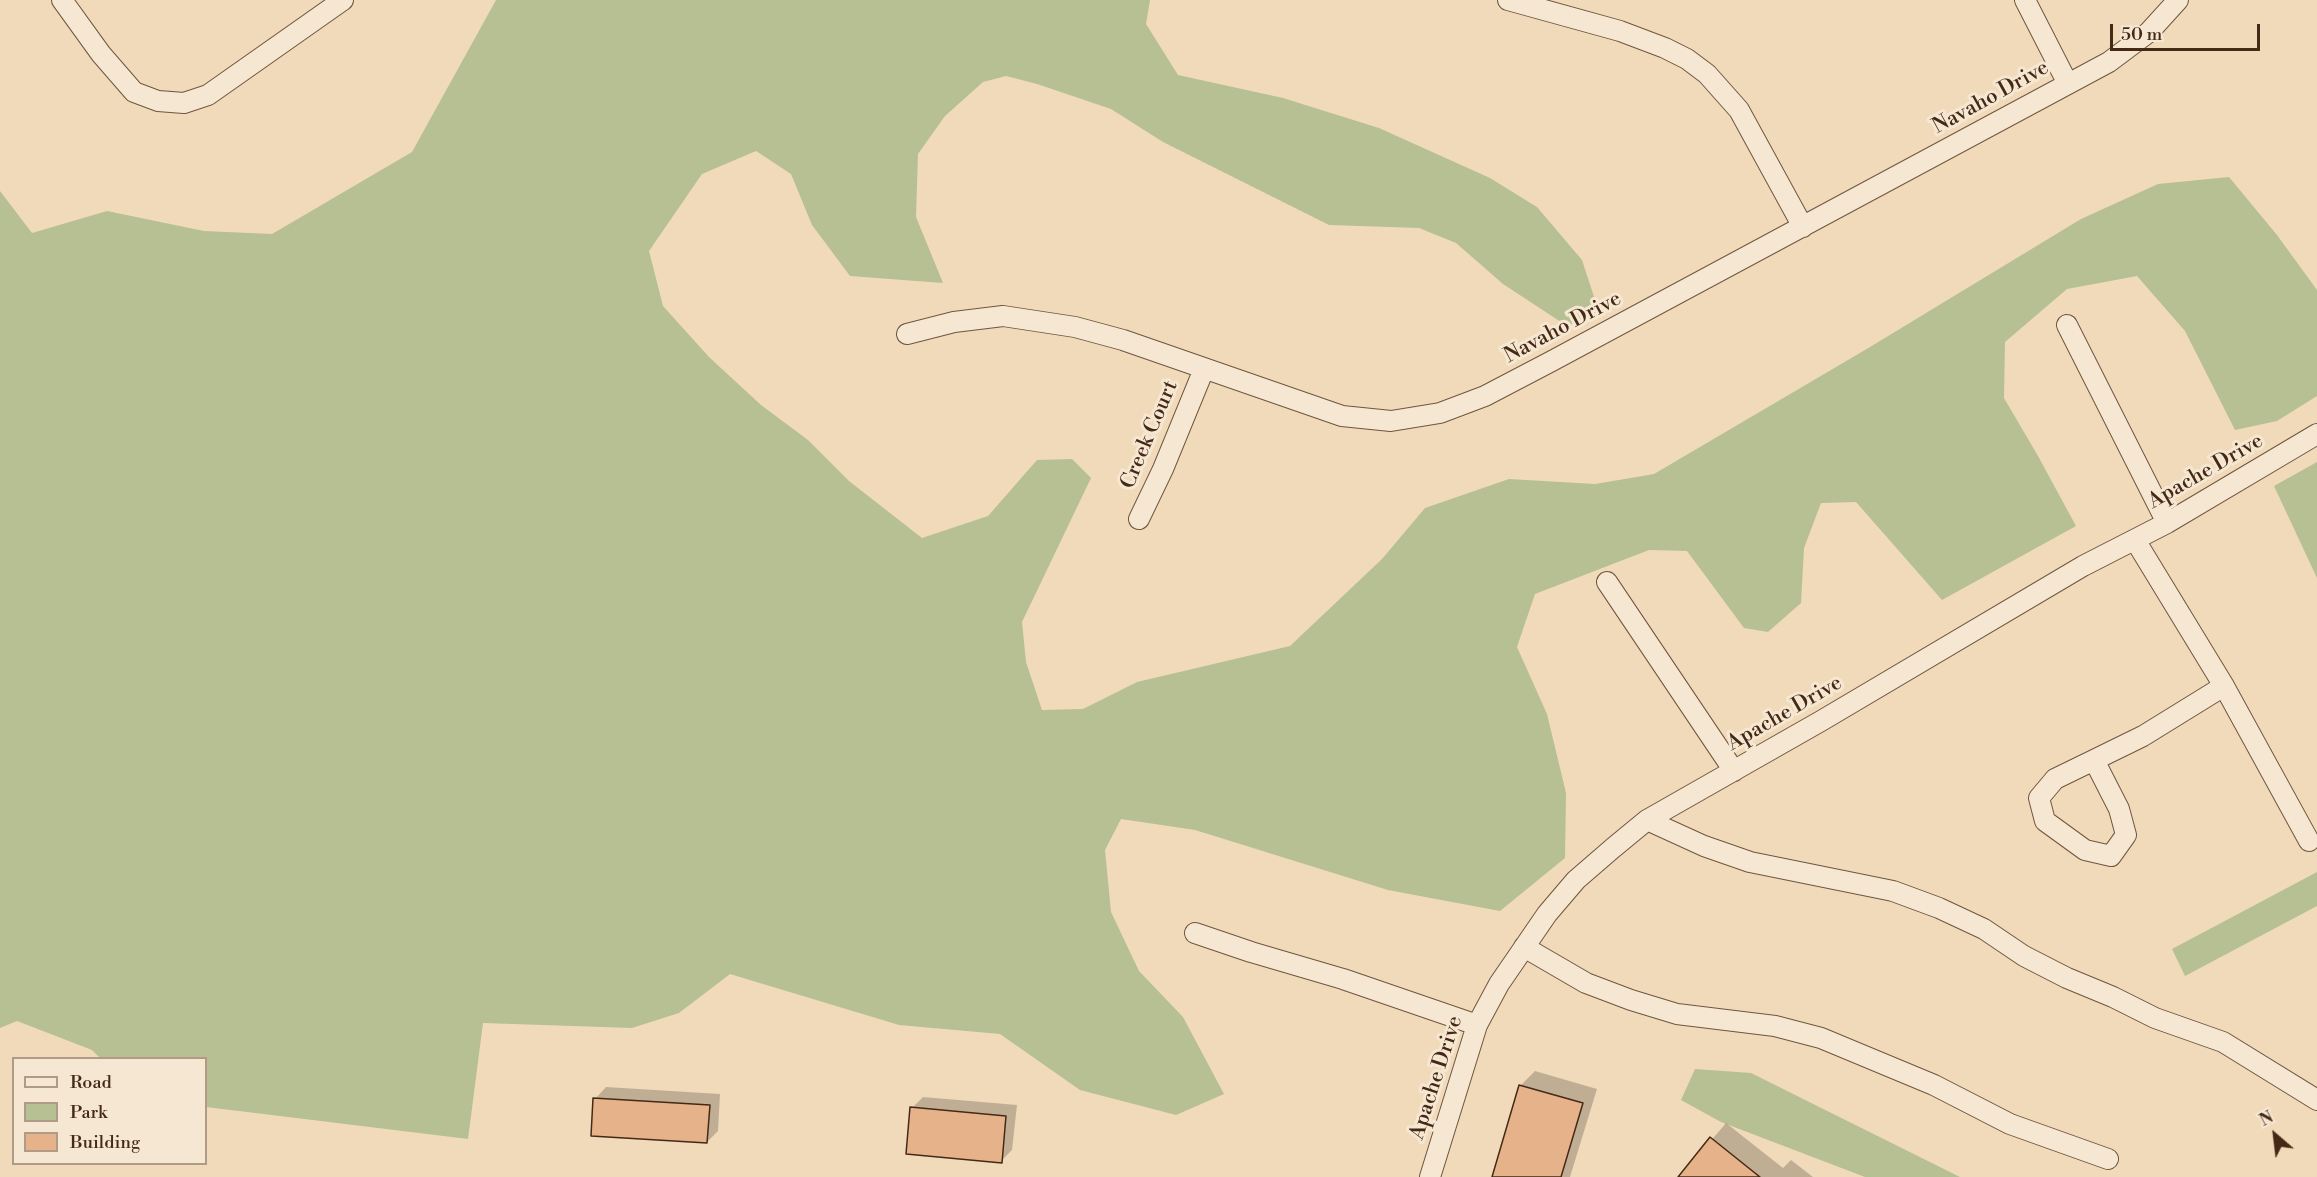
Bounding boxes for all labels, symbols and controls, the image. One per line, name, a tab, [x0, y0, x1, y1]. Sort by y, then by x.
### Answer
scale bar	[2113, 12, 2263, 50]
text: 50 m	[2121, 23, 2162, 46]
street label: Navaho Drive	[1929, 56, 2053, 140]
street label: Navaho Drive	[1500, 287, 1626, 369]
street label: Creek Court	[1116, 377, 1184, 493]
street label: Apache Drive	[2144, 429, 2268, 515]
street label: Apache Drive	[1723, 671, 1847, 757]
street label: Apache Drive	[1405, 1013, 1469, 1143]
legend	[12, 1057, 207, 1165]
text: Road	[70, 1071, 112, 1094]
text: Park	[70, 1101, 107, 1124]
north arrow	[2245, 1105, 2305, 1165]
text: N	[2256, 1107, 2277, 1131]
text: Building	[70, 1131, 140, 1154]

